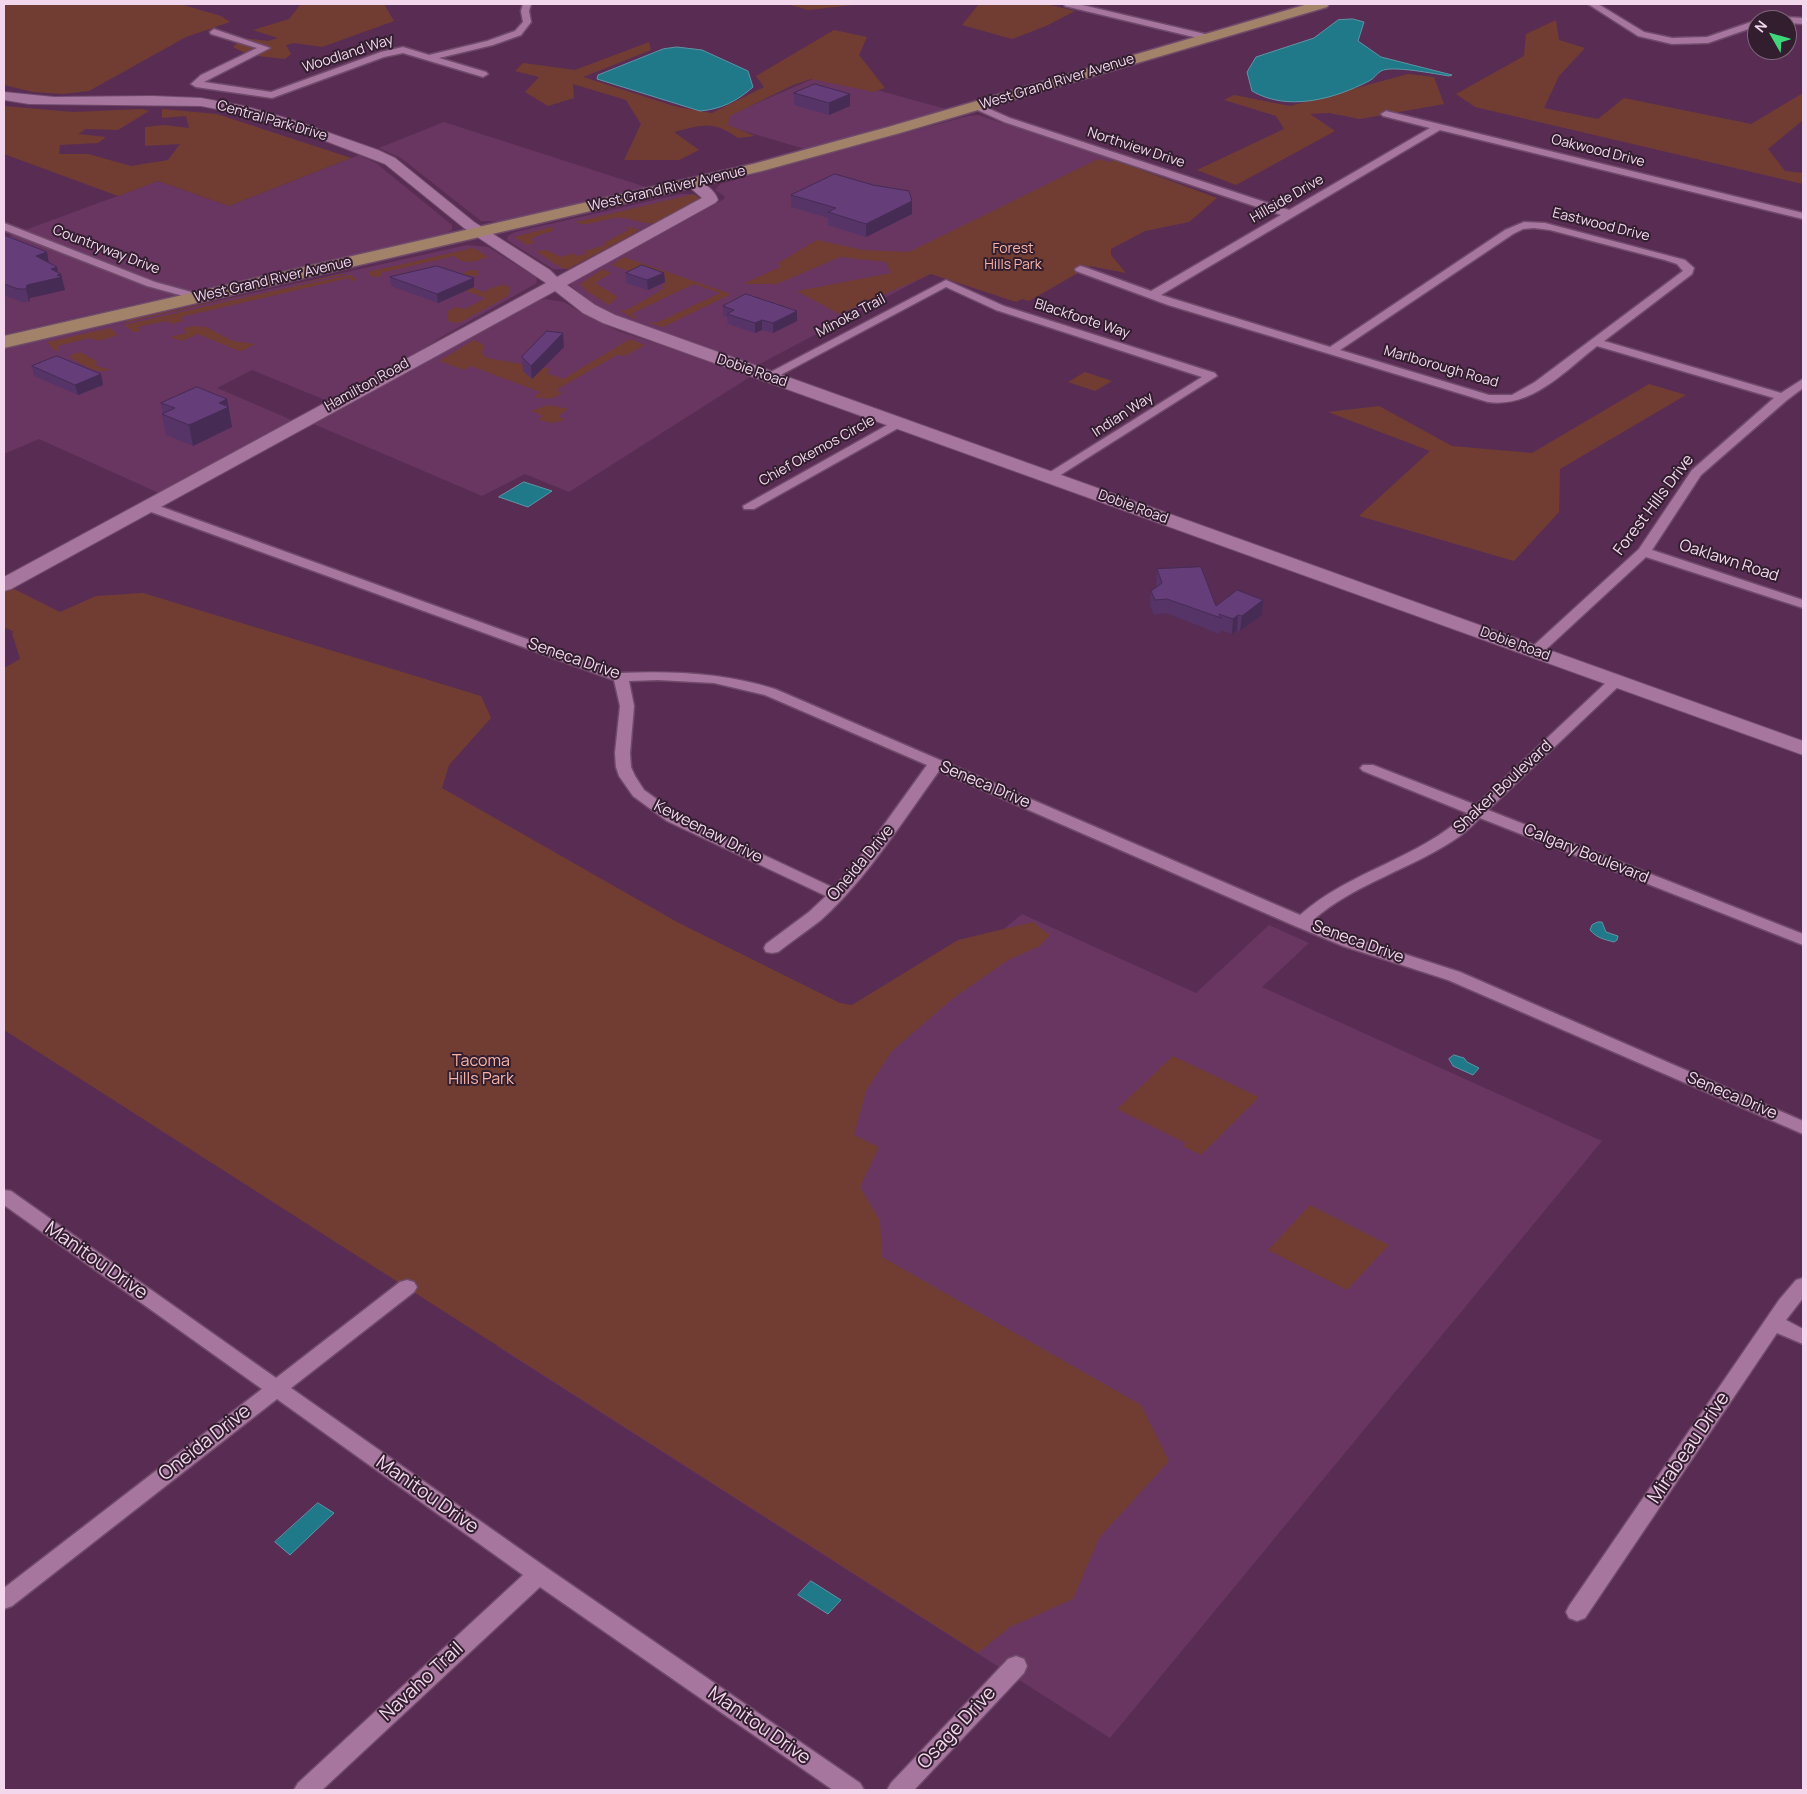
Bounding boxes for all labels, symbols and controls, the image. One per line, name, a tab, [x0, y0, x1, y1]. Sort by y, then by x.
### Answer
north arrow	[1747, 10, 1797, 60]
text: N	[1750, 16, 1771, 36]
street label: Woodland Way	[300, 31, 396, 77]
street label: West Grand River Avenue	[978, 50, 1136, 114]
street label: Central Park Drive	[215, 97, 329, 145]
street label: Northview Drive	[1085, 124, 1187, 172]
street label: Oakwood Drive	[1550, 131, 1646, 171]
street label: West Grand River Avenue	[587, 163, 747, 215]
street label: Hillside Drive	[1247, 171, 1327, 227]
street label: Eastwood Drive	[1551, 205, 1651, 245]
street label: Countryway Drive	[50, 222, 162, 278]
park label: Forest Hills Park	[984, 241, 1042, 274]
street label: West Grand River Avenue	[193, 254, 353, 306]
street label: Minoka Trail	[814, 291, 888, 341]
street label: Blackfoote Way	[1032, 296, 1132, 342]
street label: Marlborough Road	[1382, 343, 1500, 391]
street label: Dobie Road	[715, 351, 789, 391]
street label: Hamilton Road	[322, 355, 412, 415]
street label: Indian Way	[1089, 389, 1157, 441]
street label: Chief Okemos Circle	[756, 412, 878, 490]
street label: Forest Hills Drive	[1610, 451, 1698, 559]
street label: Dobie Road	[1096, 487, 1170, 527]
street label: Oaklawn Road	[1677, 536, 1781, 586]
street label: Dobie Road	[1478, 624, 1552, 664]
street label: Seneca Drive	[525, 634, 623, 684]
street label: Shaker Boulevard	[1450, 736, 1556, 838]
street label: Seneca Drive	[937, 757, 1033, 813]
street label: Keweenaw Drive	[651, 796, 765, 868]
street label: Calgary Boulevard	[1521, 820, 1651, 888]
street label: Oneida Drive	[824, 821, 898, 905]
street label: Seneca Drive	[1310, 917, 1406, 967]
park label: Tacoma Hills Park	[448, 1052, 514, 1090]
street label: Seneca Drive	[1684, 1068, 1780, 1124]
street label: Manitou Drive	[40, 1217, 152, 1305]
street label: Mirabeau Drive	[1643, 1388, 1735, 1508]
street label: Oneida Drive	[154, 1400, 256, 1486]
street label: Manitou Drive	[371, 1451, 483, 1539]
street label: Navaho Trail	[376, 1638, 468, 1726]
street label: Manitou Drive	[703, 1682, 815, 1770]
street label: Osage Drive	[913, 1682, 1001, 1774]

